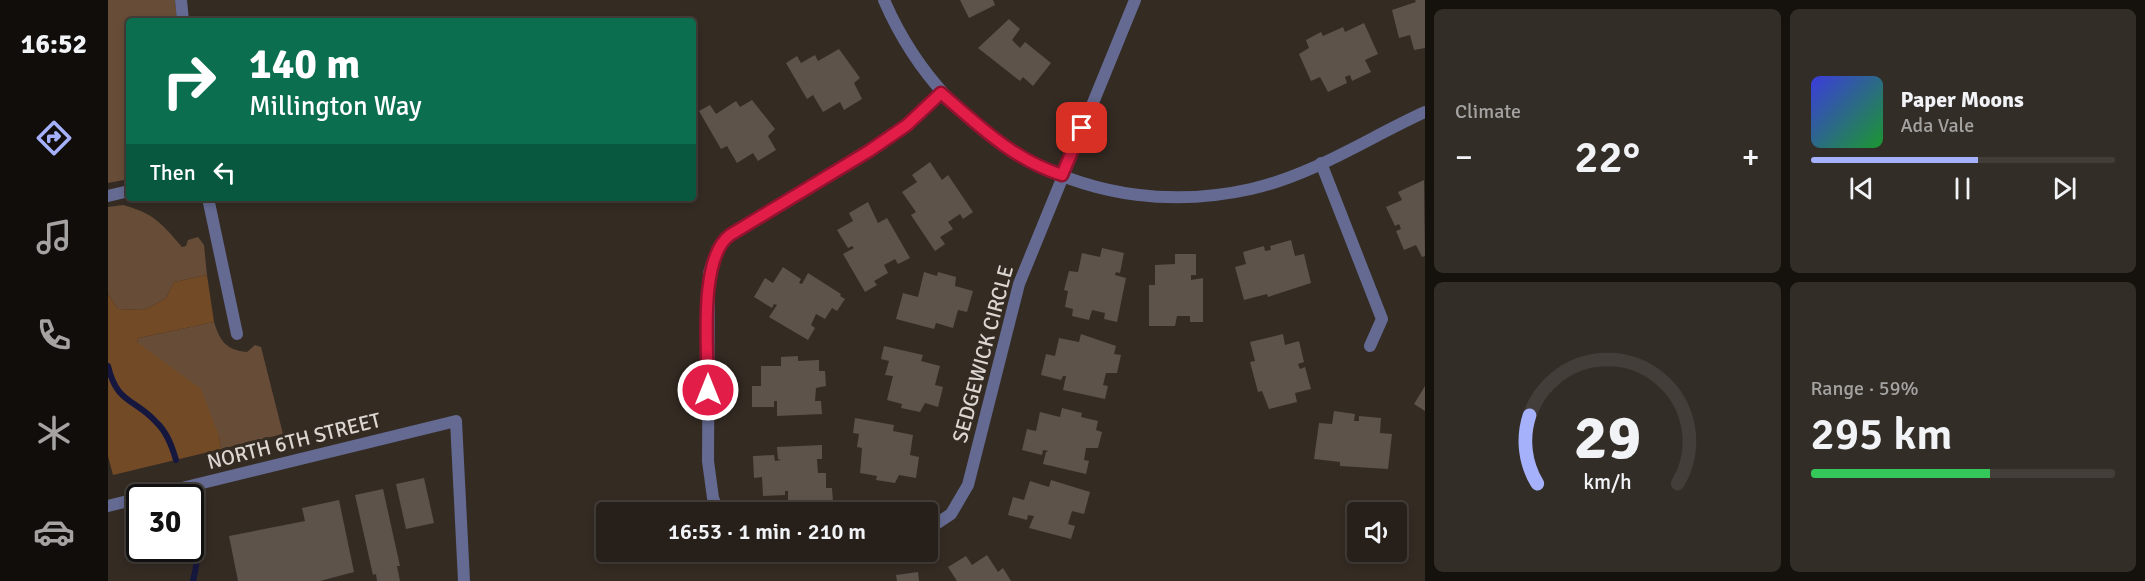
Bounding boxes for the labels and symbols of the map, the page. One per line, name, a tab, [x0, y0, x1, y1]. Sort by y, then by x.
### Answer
pin	[1056, 102, 1107, 153]
street label: SEDGEWICK CIRCLE	[947, 262, 1019, 446]
position arrow	[676, 358, 740, 422]
street label: NORTH 6TH STREET	[204, 407, 384, 475]
speed limit sign: 30	[126, 484, 204, 562]

